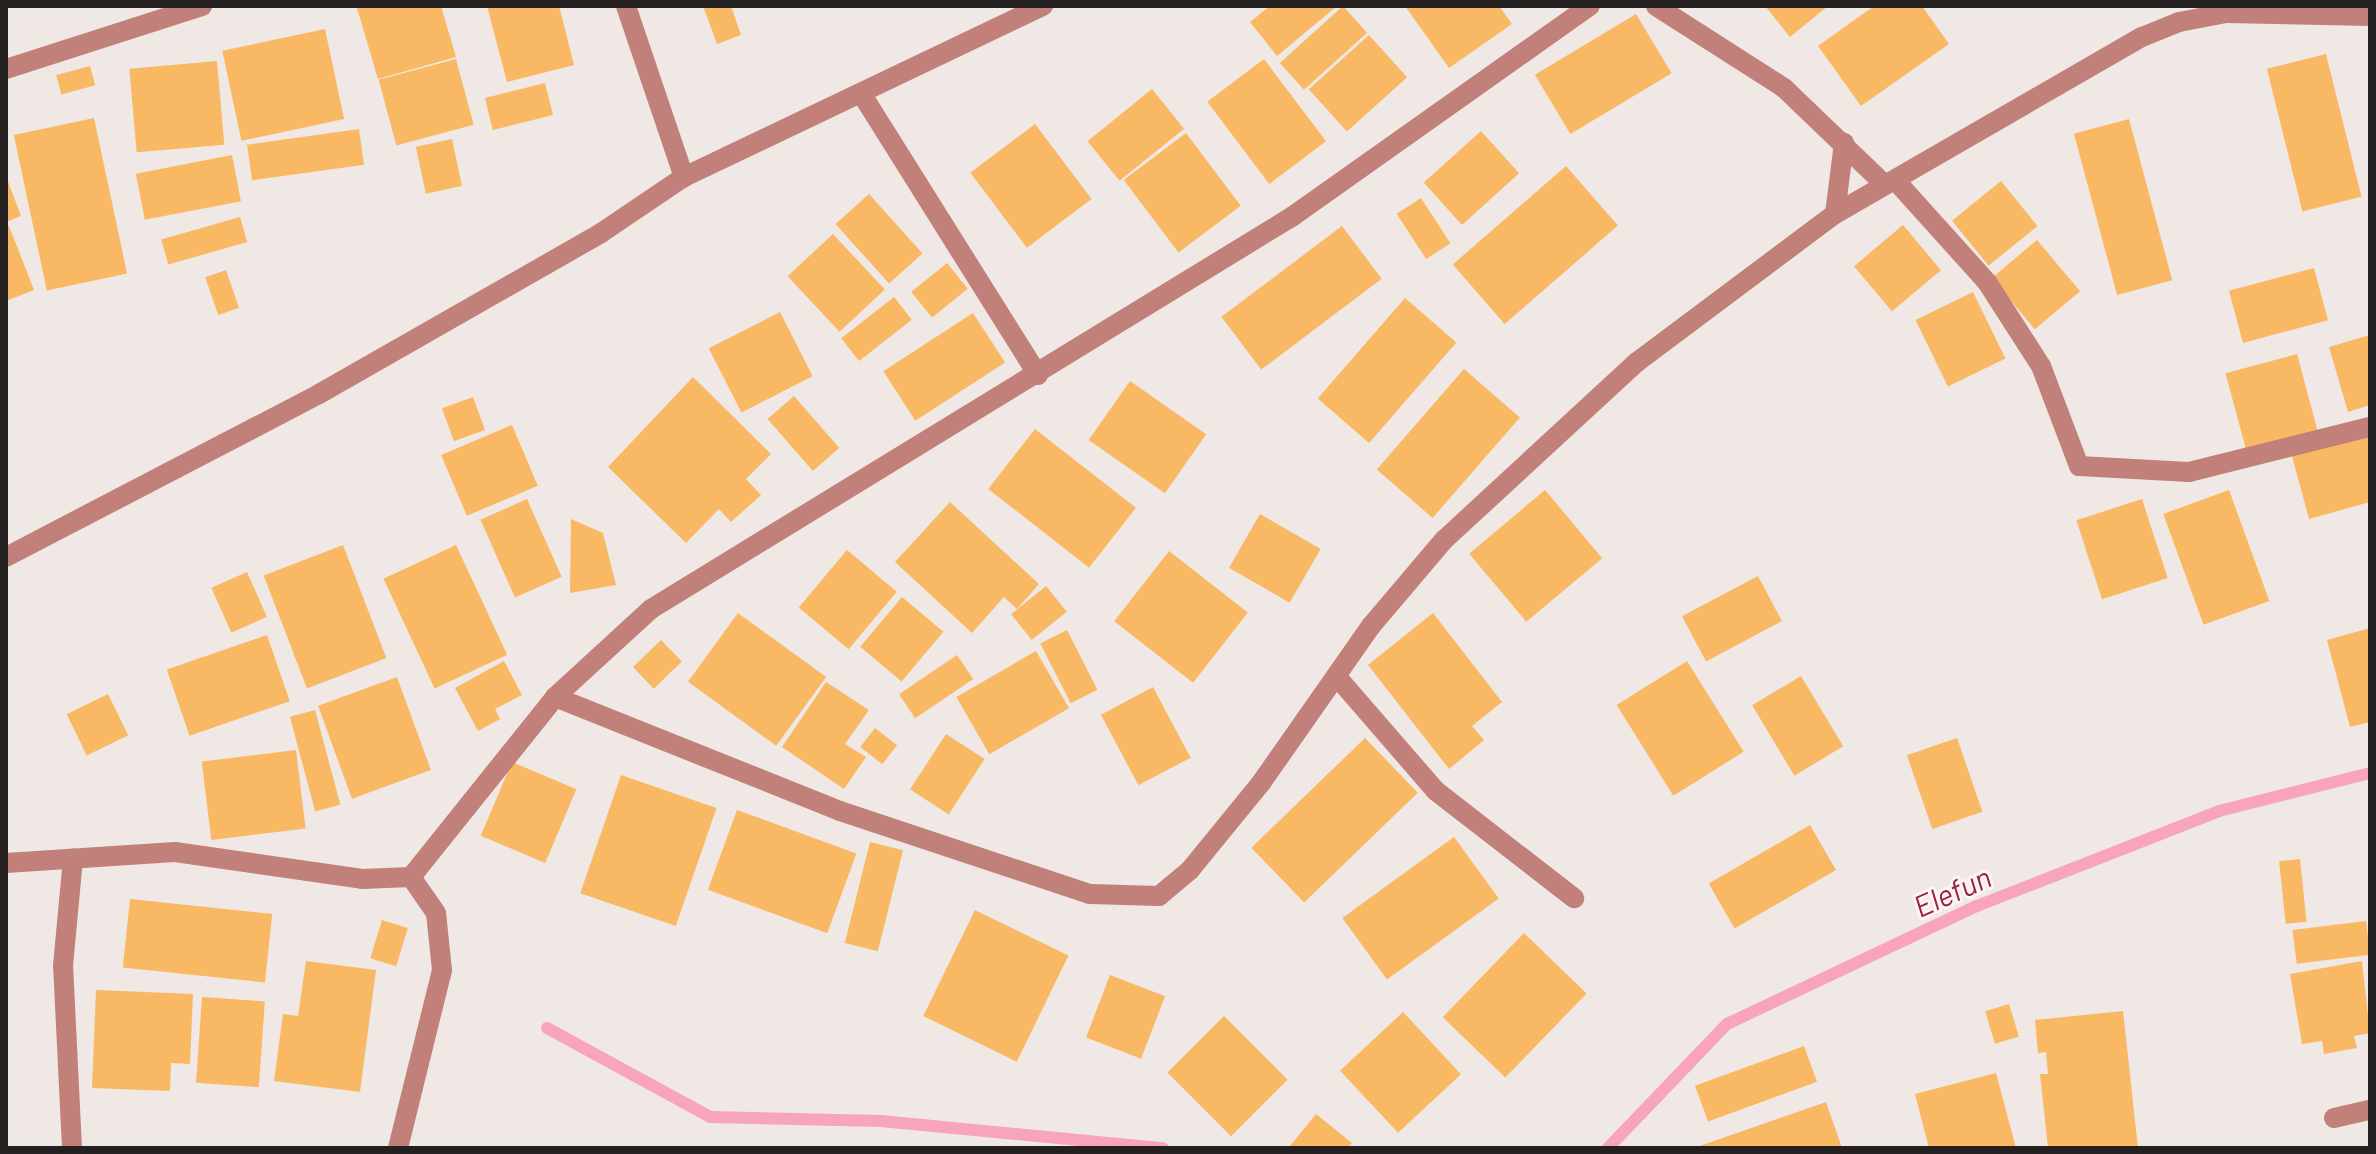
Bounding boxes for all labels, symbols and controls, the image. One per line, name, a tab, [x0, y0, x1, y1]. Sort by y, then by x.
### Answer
water label: Elefun	[1908, 858, 1996, 924]

